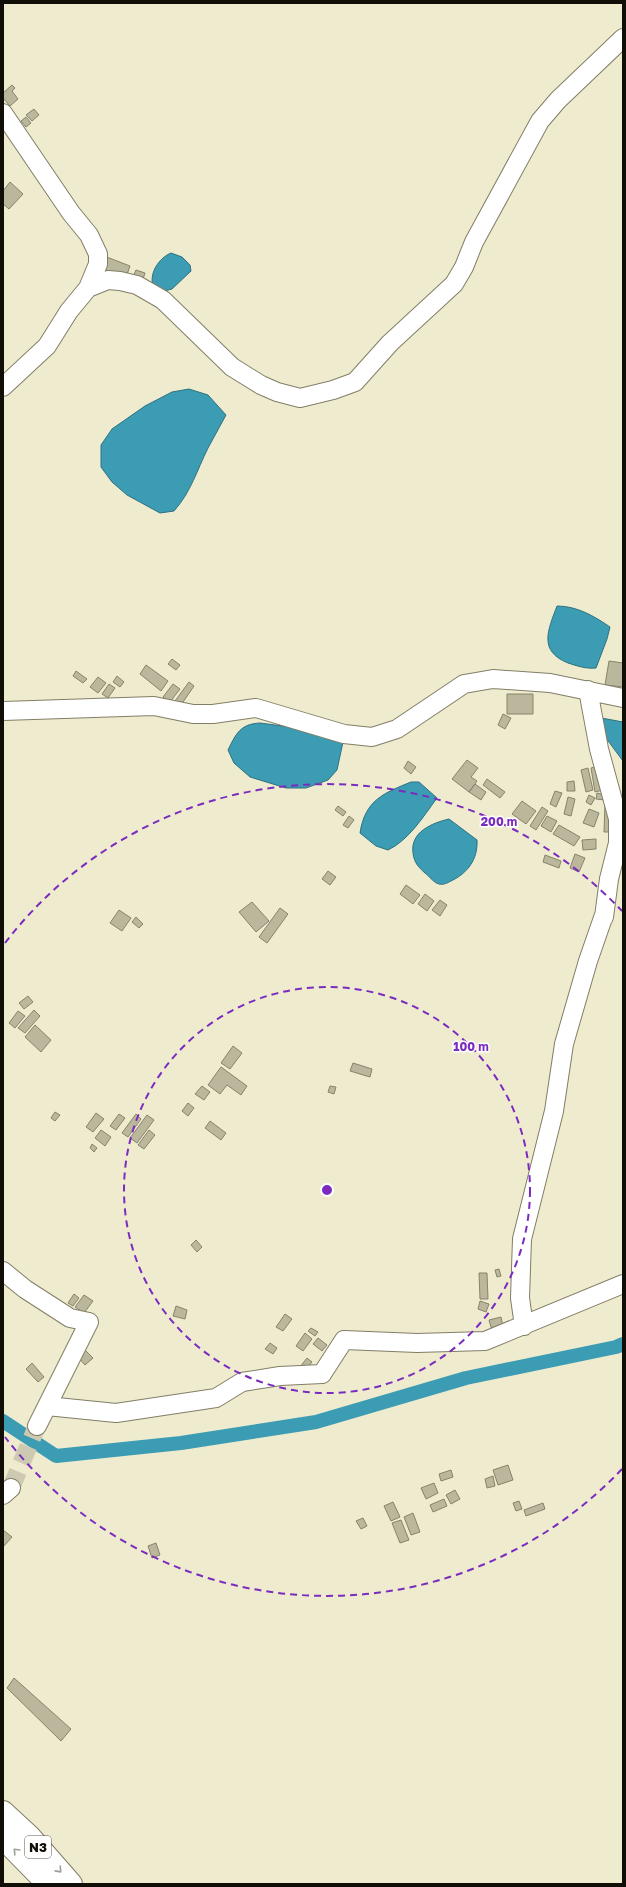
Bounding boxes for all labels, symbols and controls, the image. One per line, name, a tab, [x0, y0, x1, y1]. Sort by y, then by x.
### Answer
text: 200 m	[481, 814, 517, 829]
text: 100 m	[453, 1039, 489, 1054]
centre of rings	[320, 1183, 334, 1197]
road number: N3	[25, 1836, 51, 1858]
one-way arrow	[13, 1848, 20, 1856]
one-way arrow	[54, 1866, 61, 1873]

